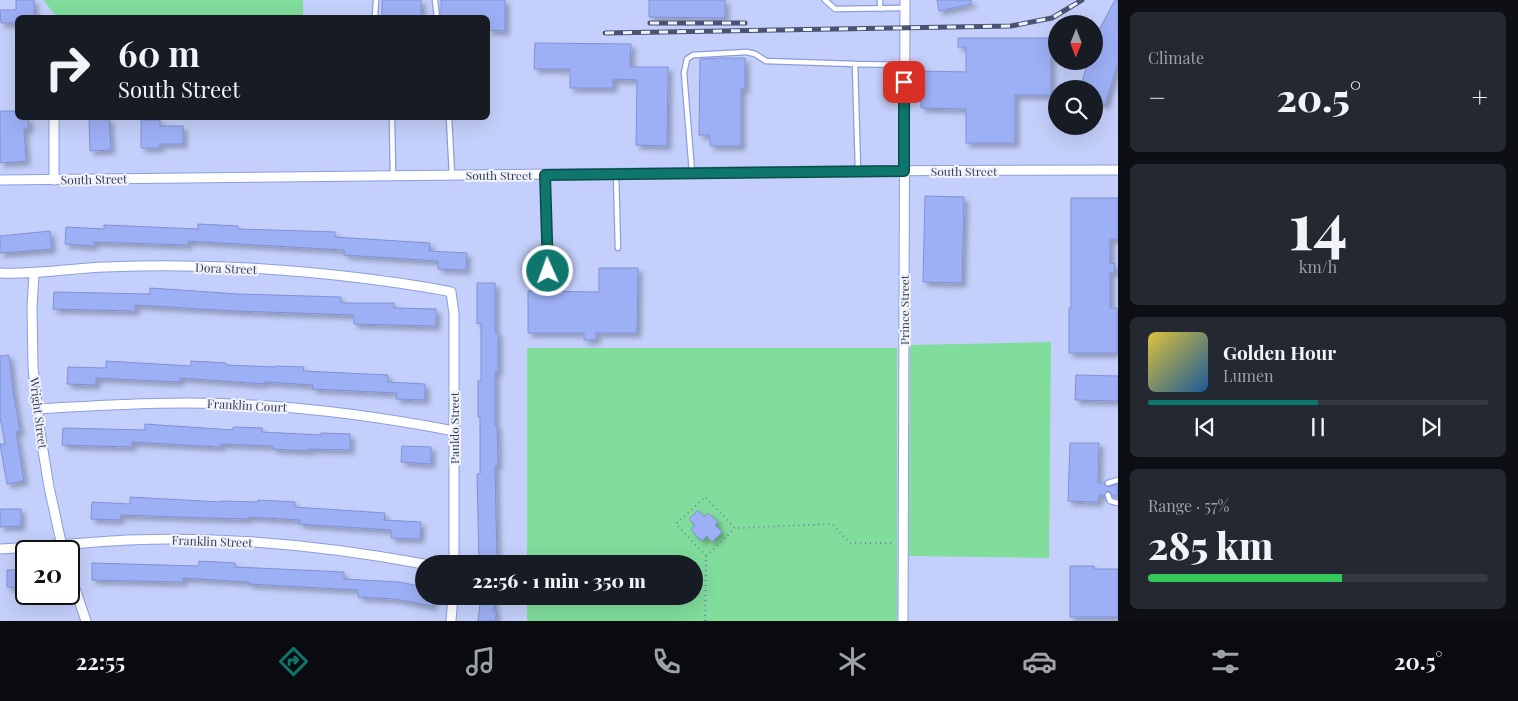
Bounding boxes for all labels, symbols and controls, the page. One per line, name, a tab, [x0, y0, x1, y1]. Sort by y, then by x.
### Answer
north arrow	[1048, 15, 1102, 70]
map controls	[1048, 15, 1103, 135]
text: 60 m	[118, 29, 200, 76]
icon: right	[35, 35, 100, 100]
text: Climate	[1148, 47, 1204, 68]
pin	[883, 61, 925, 103]
icon: arrive	[890, 68, 918, 96]
text: 20.5°	[1276, 71, 1361, 122]
text: South Street	[118, 74, 240, 104]
text: −	[1148, 78, 1166, 115]
text: +	[1472, 78, 1488, 115]
button: search	[1048, 80, 1103, 135]
street label: South Street	[931, 163, 998, 179]
street label: South Street	[466, 167, 533, 183]
street label: South Street	[61, 170, 128, 188]
text: 14	[1288, 180, 1348, 266]
position arrow	[521, 244, 573, 296]
text: km/h	[1299, 256, 1337, 277]
street label: Dora Street	[195, 259, 258, 277]
street label: Prince Street	[896, 274, 912, 345]
text: Golden Hour	[1223, 339, 1336, 365]
text: Lumen	[1223, 365, 1274, 386]
street label: Wright Street	[27, 375, 51, 450]
street label: Pauldo Street	[446, 391, 462, 464]
street label: Franklin Court	[207, 395, 288, 415]
icon: previous	[1191, 413, 1219, 441]
icon: pause	[1304, 413, 1332, 441]
icon: next	[1417, 413, 1445, 441]
text: Range · 57%	[1148, 495, 1229, 516]
text: 285 km	[1148, 519, 1273, 570]
street label: Franklin Street	[171, 532, 253, 550]
speed limit sign: 20	[15, 540, 80, 605]
text: 22:56 · 1 min · 350 m	[472, 567, 646, 593]
icon: directions	[276, 644, 311, 679]
icon: music	[463, 644, 498, 679]
icon: phone	[649, 644, 684, 679]
icon: climate	[835, 644, 870, 679]
icon: car	[1022, 644, 1057, 679]
icon: filters	[1208, 644, 1243, 679]
text: 22:55	[76, 646, 125, 676]
text: 20.5°	[1394, 646, 1442, 676]

